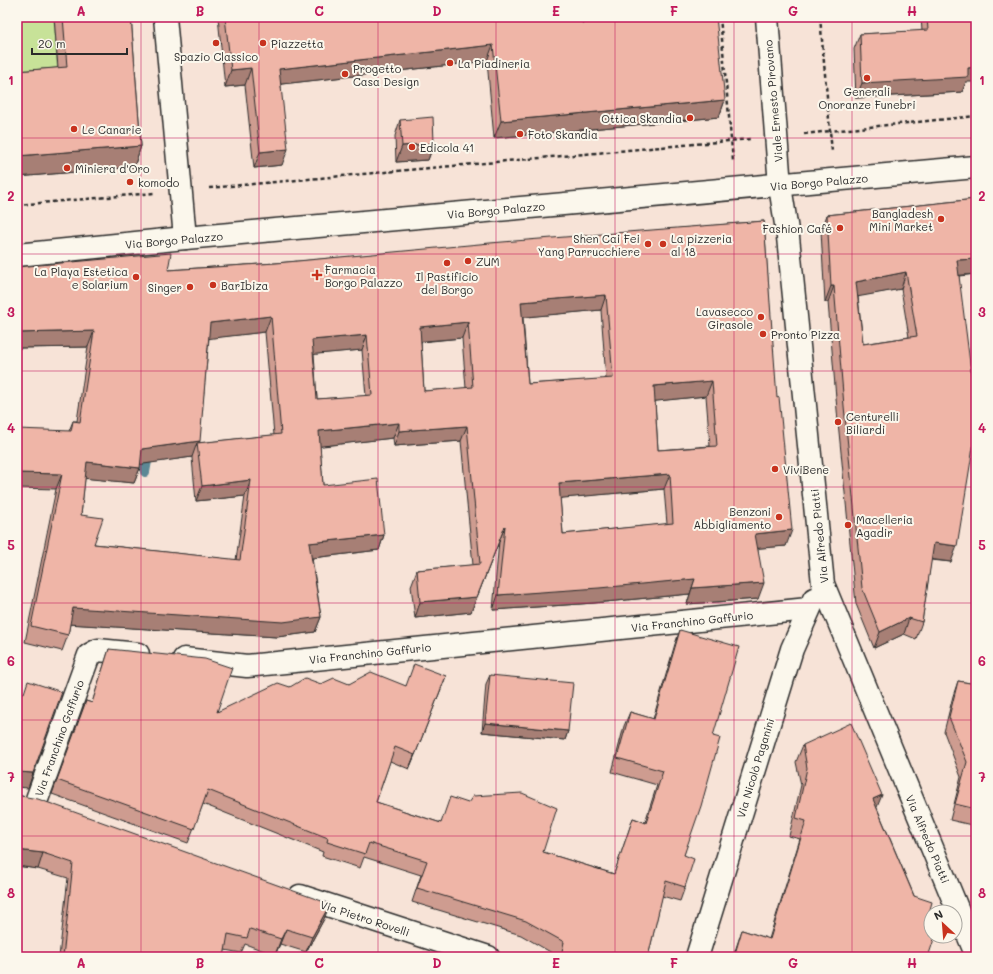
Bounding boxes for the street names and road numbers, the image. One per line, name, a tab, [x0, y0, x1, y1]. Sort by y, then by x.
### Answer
street label: Viale Ernesto Pirovano	[760, 39, 786, 163]
street label: Via Borgo Palazzo	[770, 170, 869, 194]
street label: Via Borgo Palazzo	[447, 198, 546, 222]
street label: Via Borgo Palazzo	[125, 228, 224, 252]
street label: Via Alfredo Piatti	[807, 488, 831, 584]
street label: Via Franchino Gaffurio	[630, 607, 754, 635]
street label: Via Franchino Gaffurio	[308, 639, 432, 667]
street label: Via Franchino Gaffurio	[31, 677, 87, 798]
street label: Via Nicolò Paganini	[733, 716, 777, 820]
street label: Via Alfredo Piatti	[903, 792, 953, 886]
street label: Via Pietro Rovelli	[318, 896, 412, 940]

